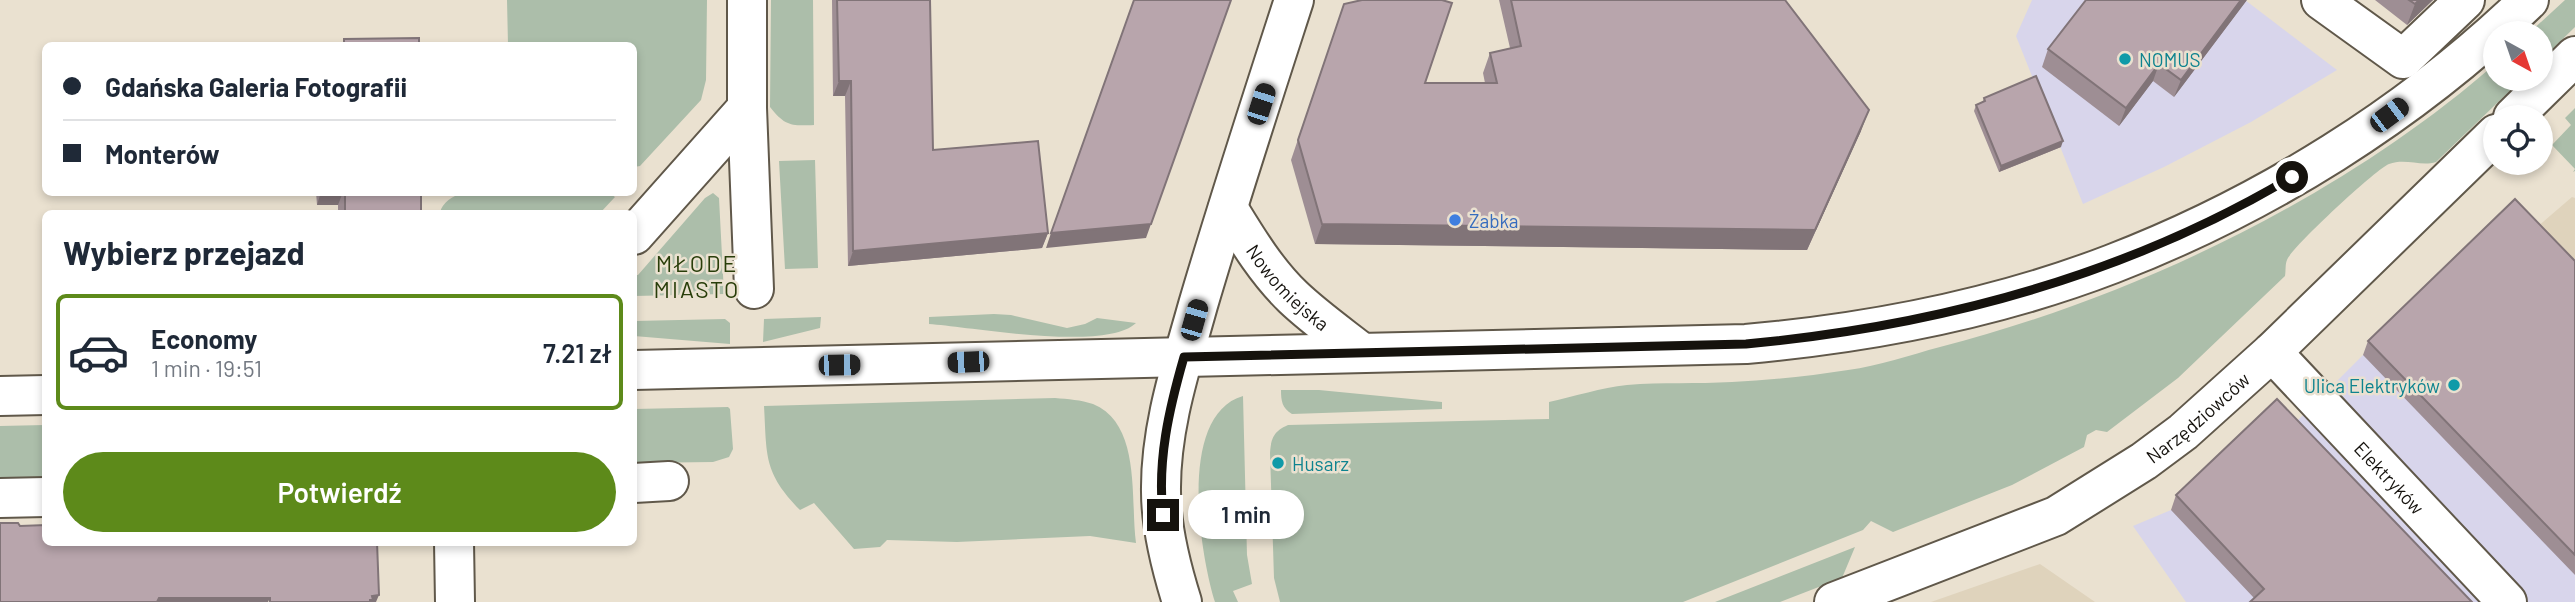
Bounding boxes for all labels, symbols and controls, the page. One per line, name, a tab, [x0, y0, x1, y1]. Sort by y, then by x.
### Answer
north arrow	[2483, 21, 2553, 91]
map controls	[2483, 21, 2553, 175]
place label: NOMUS	[2139, 48, 2201, 71]
marker: NOMUS	[2117, 51, 2133, 67]
text: Gdańska Galeria Fotografii	[105, 71, 407, 102]
car	[1245, 81, 1278, 127]
car	[2366, 94, 2413, 136]
button: locate	[2483, 105, 2553, 175]
text: Monterów	[105, 138, 220, 169]
route start	[2276, 161, 2308, 193]
place label: Żabka	[1469, 209, 1519, 232]
marker: Żabka	[1447, 212, 1463, 228]
text: Wybierz przejazd	[63, 233, 305, 271]
street label: Nowomiejska	[1242, 240, 1334, 335]
district label: MŁODE MIASTO	[654, 249, 740, 303]
car	[1179, 297, 1210, 343]
icon: car	[67, 321, 130, 384]
text: Economy	[151, 323, 257, 354]
text: 7.21 zł	[543, 337, 612, 368]
car	[947, 351, 990, 373]
text: 1 min · 19:51	[151, 354, 262, 382]
car	[818, 354, 861, 376]
street label: Narzędziowców	[2141, 367, 2254, 467]
place label: Ulica Elektryków	[2304, 374, 2440, 397]
marker: Ulica Elektryków	[2446, 377, 2462, 393]
street label: Elektryków	[2350, 436, 2430, 519]
button: Potwierdź	[63, 452, 616, 532]
place label: Husarz	[1292, 452, 1349, 475]
marker: Husarz	[1270, 455, 1286, 471]
callout: 1 min	[1188, 490, 1303, 540]
route end	[1147, 499, 1179, 531]
text: 1 min	[1221, 500, 1271, 528]

